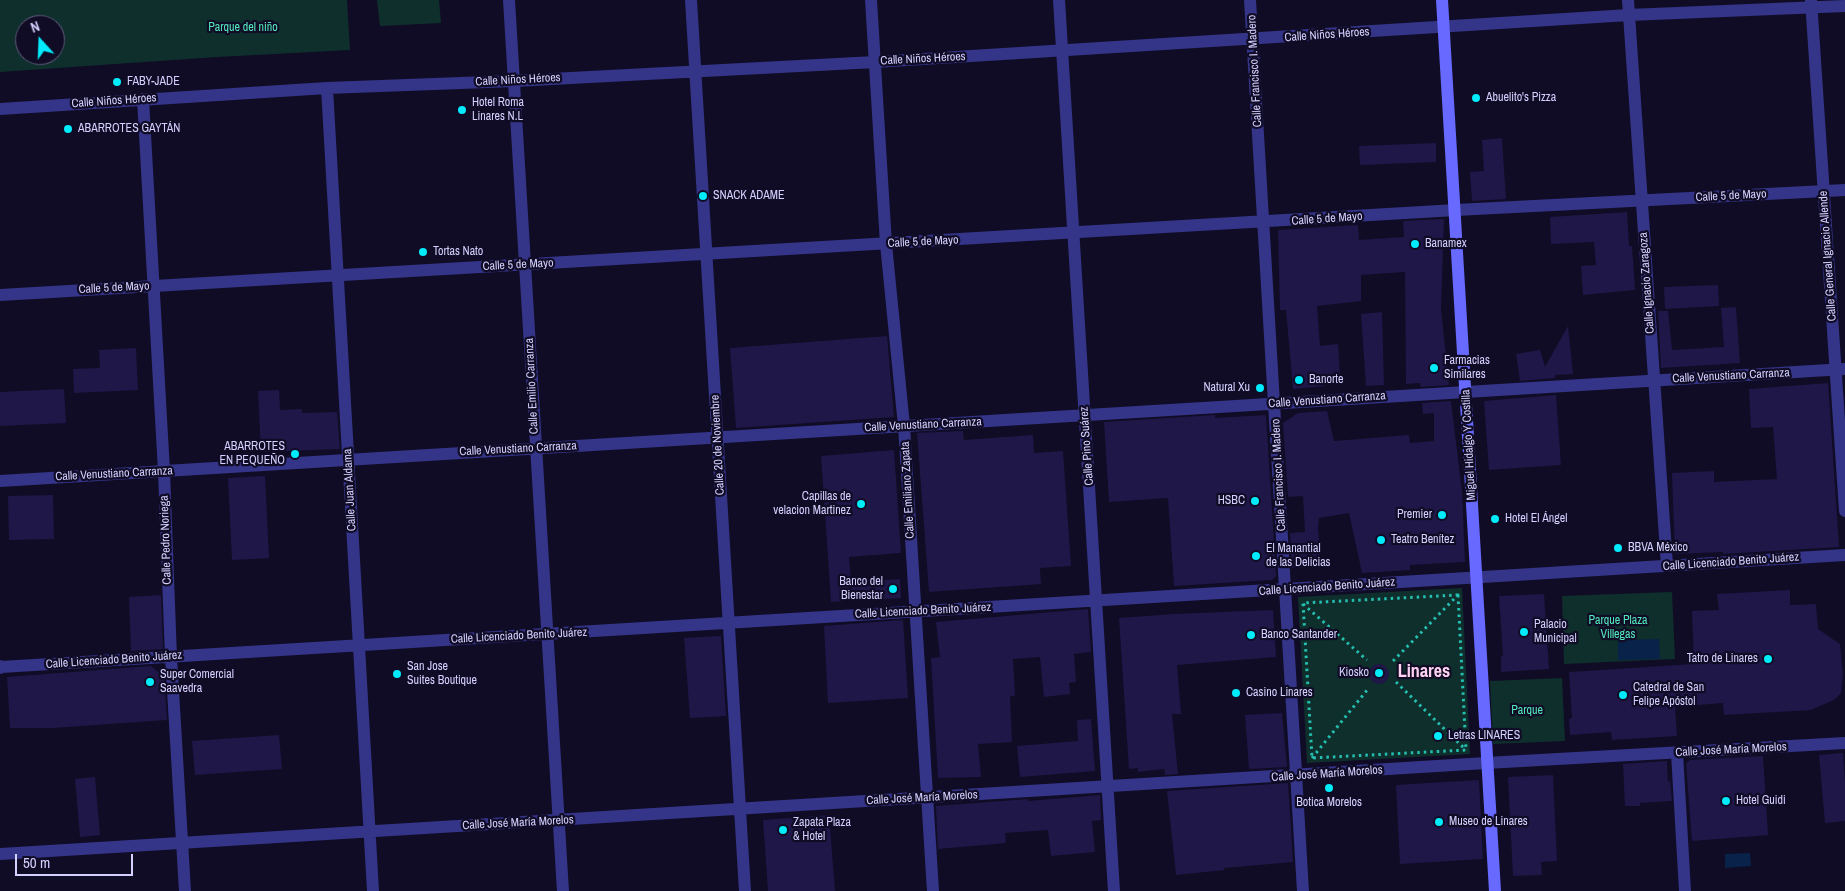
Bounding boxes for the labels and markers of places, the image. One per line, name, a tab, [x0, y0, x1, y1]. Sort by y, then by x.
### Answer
place label: FABY-JADE	[127, 75, 180, 89]
marker: FABY-JADE	[111, 76, 123, 88]
place label: Abuelito's Pizza	[1486, 91, 1556, 105]
marker: Abuelito's Pizza	[1470, 92, 1482, 104]
place label: Hotel Roma Linares N.L	[472, 96, 524, 124]
marker: Hotel Roma Linares N.L	[456, 104, 468, 116]
place label: ABARROTES GAYTÁN	[78, 122, 180, 136]
marker: ABARROTES GAYTÁN	[62, 123, 74, 135]
place label: SNACK ADAME	[713, 189, 785, 203]
marker: SNACK ADAME	[697, 190, 709, 202]
place label: Banamex	[1425, 237, 1467, 251]
marker: Banamex	[1409, 238, 1421, 250]
place label: Tortas Nato	[433, 245, 483, 259]
marker: Tortas Nato	[417, 246, 429, 258]
place label: Farmacias Similares	[1444, 354, 1490, 382]
marker: Farmacias Similares	[1428, 362, 1440, 374]
place label: Banorte	[1309, 373, 1343, 387]
marker: Banorte	[1293, 374, 1305, 386]
place label: Natural Xu	[1204, 381, 1250, 395]
marker: Natural Xu	[1254, 382, 1266, 394]
place label: ABARROTES EN PEQUEÑO	[219, 440, 285, 468]
marker: ABARROTES EN PEQUEÑO	[289, 448, 301, 460]
place label: Capillas de velacion Martinez	[773, 490, 851, 518]
place label: HSBC	[1218, 494, 1245, 508]
marker: HSBC	[1249, 495, 1261, 507]
marker: Capillas de velacion Martinez	[855, 498, 867, 510]
place label: Premier	[1397, 508, 1432, 522]
marker: Premier	[1436, 509, 1448, 521]
place label: Hotel El Ángel	[1505, 512, 1567, 526]
marker: Hotel El Ángel	[1489, 513, 1501, 525]
place label: Teatro Benítez	[1391, 533, 1454, 547]
marker: Teatro Benítez	[1375, 534, 1387, 546]
place label: BBVA México	[1628, 541, 1688, 555]
place label: El Manantial de las Delicias	[1266, 542, 1331, 570]
marker: BBVA México	[1612, 542, 1624, 554]
marker: El Manantial de las Delicias	[1250, 550, 1262, 562]
place label: Banco del Bienestar	[839, 575, 883, 603]
marker: Banco del Bienestar	[887, 583, 899, 595]
place label: Palacio Municipal	[1534, 618, 1577, 646]
marker: Palacio Municipal	[1518, 626, 1530, 638]
place label: Banco Santander	[1261, 628, 1337, 642]
marker: Banco Santander	[1245, 629, 1257, 641]
place label: Tatro de Linares	[1687, 652, 1758, 666]
marker: Tatro de Linares	[1762, 653, 1774, 665]
place label: San Jose Suites Boutique	[407, 660, 477, 688]
place label: Kiosko	[1339, 666, 1369, 680]
marker: Kiosko	[1373, 667, 1385, 679]
place label: Super Comercial Saavedra	[160, 668, 234, 696]
marker: San Jose Suites Boutique	[391, 668, 403, 680]
marker: Super Comercial Saavedra	[144, 676, 156, 688]
place label: Catedral de San Felipe Apóstol	[1633, 681, 1704, 709]
place label: Casino Linares	[1246, 686, 1313, 700]
marker: Casino Linares	[1230, 687, 1242, 699]
marker: Catedral de San Felipe Apóstol	[1617, 689, 1629, 701]
place label: Letras LINARES	[1448, 729, 1520, 743]
marker: Letras LINARES	[1432, 730, 1444, 742]
marker: Botica Morelos	[1323, 782, 1335, 794]
place label: Hotel Guidi	[1736, 794, 1786, 808]
marker: Hotel Guidi	[1720, 795, 1732, 807]
place label: Botica Morelos	[1296, 796, 1362, 810]
place label: Museo de Linares	[1449, 815, 1528, 829]
place label: Zapata Plaza & Hotel	[793, 816, 851, 844]
marker: Museo de Linares	[1433, 816, 1445, 828]
marker: Zapata Plaza & Hotel	[777, 824, 789, 836]

